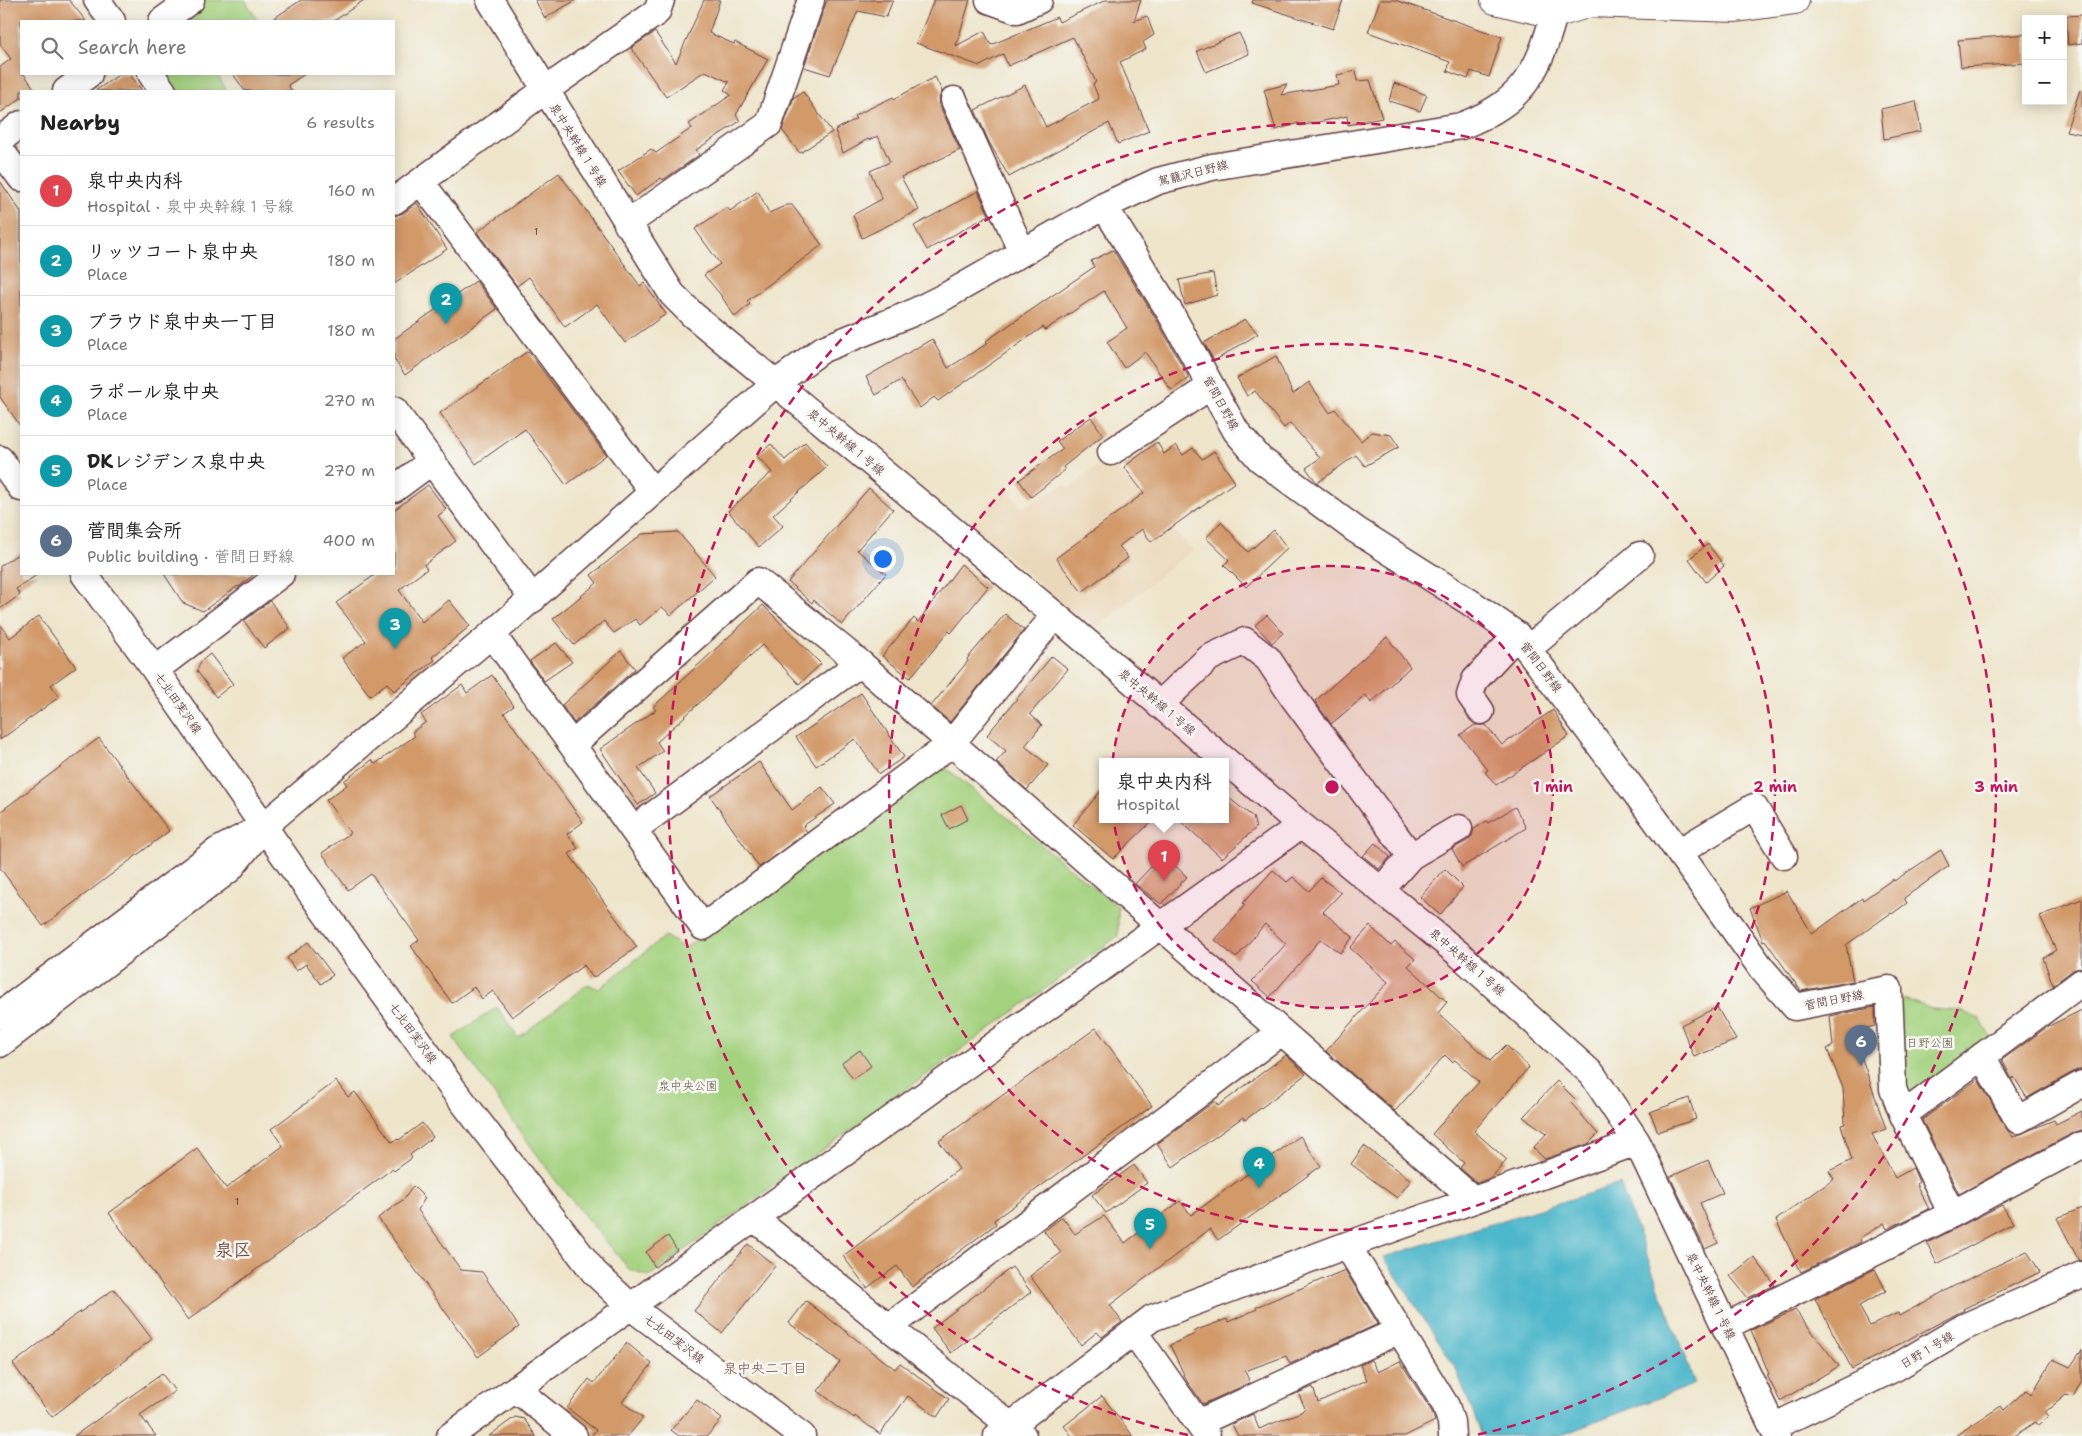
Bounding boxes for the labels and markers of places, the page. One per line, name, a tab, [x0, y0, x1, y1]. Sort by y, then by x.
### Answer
pin: 2	[430, 283, 462, 324]
pin: 3	[379, 608, 411, 649]
centre of rings	[1323, 778, 1341, 796]
pin: 1	[1148, 840, 1180, 881]
pin: 6	[1845, 1025, 1877, 1066]
pin: 4	[1243, 1147, 1275, 1188]
pin: 5	[1134, 1208, 1166, 1249]

